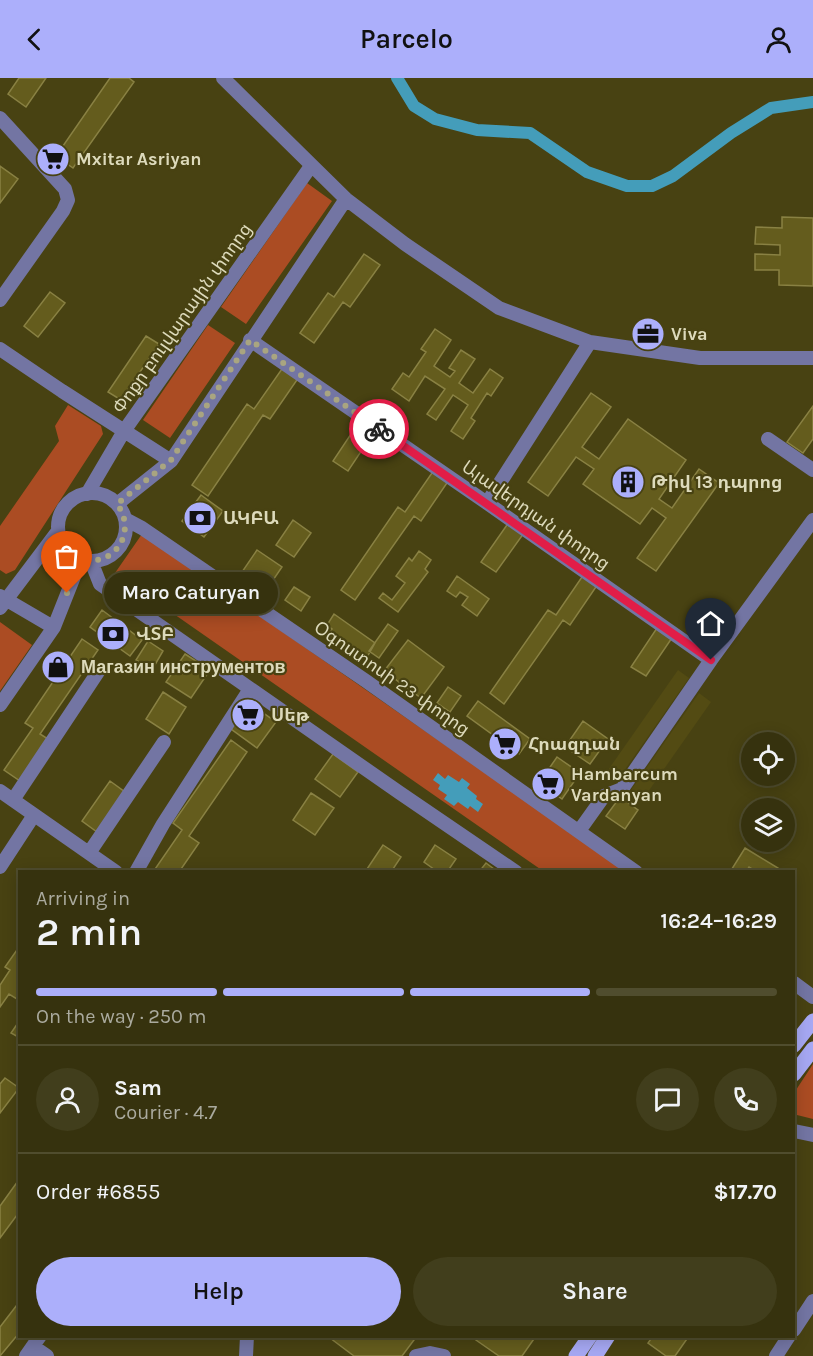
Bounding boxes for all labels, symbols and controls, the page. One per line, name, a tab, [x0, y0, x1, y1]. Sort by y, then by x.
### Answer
icon: back	[18, 23, 51, 56]
text: Parcelo	[360, 23, 453, 55]
icon: person	[762, 23, 795, 56]
supermarket icon: Mxitar Asriyan	[35, 141, 71, 177]
place label: Mxitar Asriyan	[76, 148, 201, 170]
street label: Փոքր բուլվարային փողոց	[108, 219, 256, 417]
office icon: Viva	[630, 316, 666, 352]
place label: Viva	[671, 323, 708, 345]
courier	[349, 399, 409, 459]
icon: bike	[363, 413, 396, 446]
street label: Ալավերդյան փողոց	[458, 456, 614, 574]
building icon: Թիվ 13 դպրոց	[610, 464, 646, 500]
place label: Թիվ 13 դպրոց	[651, 471, 783, 493]
bank icon: ԱԿԲԱ	[182, 500, 218, 536]
place label: ԱԿԲԱ	[223, 507, 279, 529]
pin	[41, 531, 92, 593]
icon: bag	[50, 540, 83, 573]
callout: Maro Caturyan	[103, 572, 277, 614]
text: Maro Caturyan	[122, 581, 260, 604]
pin	[685, 598, 736, 660]
icon: home	[694, 607, 727, 640]
bank icon: ՎՏԲ	[95, 616, 131, 652]
street label: Օգոստոսի 23 փողոց	[310, 616, 474, 740]
place label: ՎՏԲ	[136, 623, 174, 645]
shop icon: Магазин инструментов	[40, 649, 76, 685]
place label: Магазин инструментов	[81, 656, 286, 678]
supermarket icon: Սեթ	[230, 697, 266, 733]
place label: Սեթ	[271, 704, 310, 726]
supermarket icon: Հրազդան	[487, 726, 523, 762]
map controls	[741, 732, 795, 852]
button: locate	[741, 732, 795, 786]
place label: Հրազդան	[528, 733, 621, 755]
place label: Hambarcum Vardanyan	[571, 763, 678, 806]
supermarket icon: Hambarcum Vardanyan	[530, 766, 566, 802]
button: layers	[741, 798, 795, 852]
text: Arriving in	[36, 887, 130, 910]
text: 16:24–16:29	[660, 908, 777, 934]
text: 2 min	[36, 909, 142, 955]
text: On the way · 250 m	[36, 1005, 206, 1028]
button: person	[36, 1068, 99, 1131]
button: chat	[636, 1068, 699, 1131]
button: phone	[714, 1068, 777, 1131]
text: Sam	[114, 1075, 162, 1101]
text: Courier · 4.7	[114, 1101, 217, 1124]
text: Order #6855	[36, 1179, 160, 1205]
text: $17.70	[713, 1179, 777, 1205]
button: Help	[36, 1257, 401, 1326]
button: Share	[413, 1257, 777, 1326]

